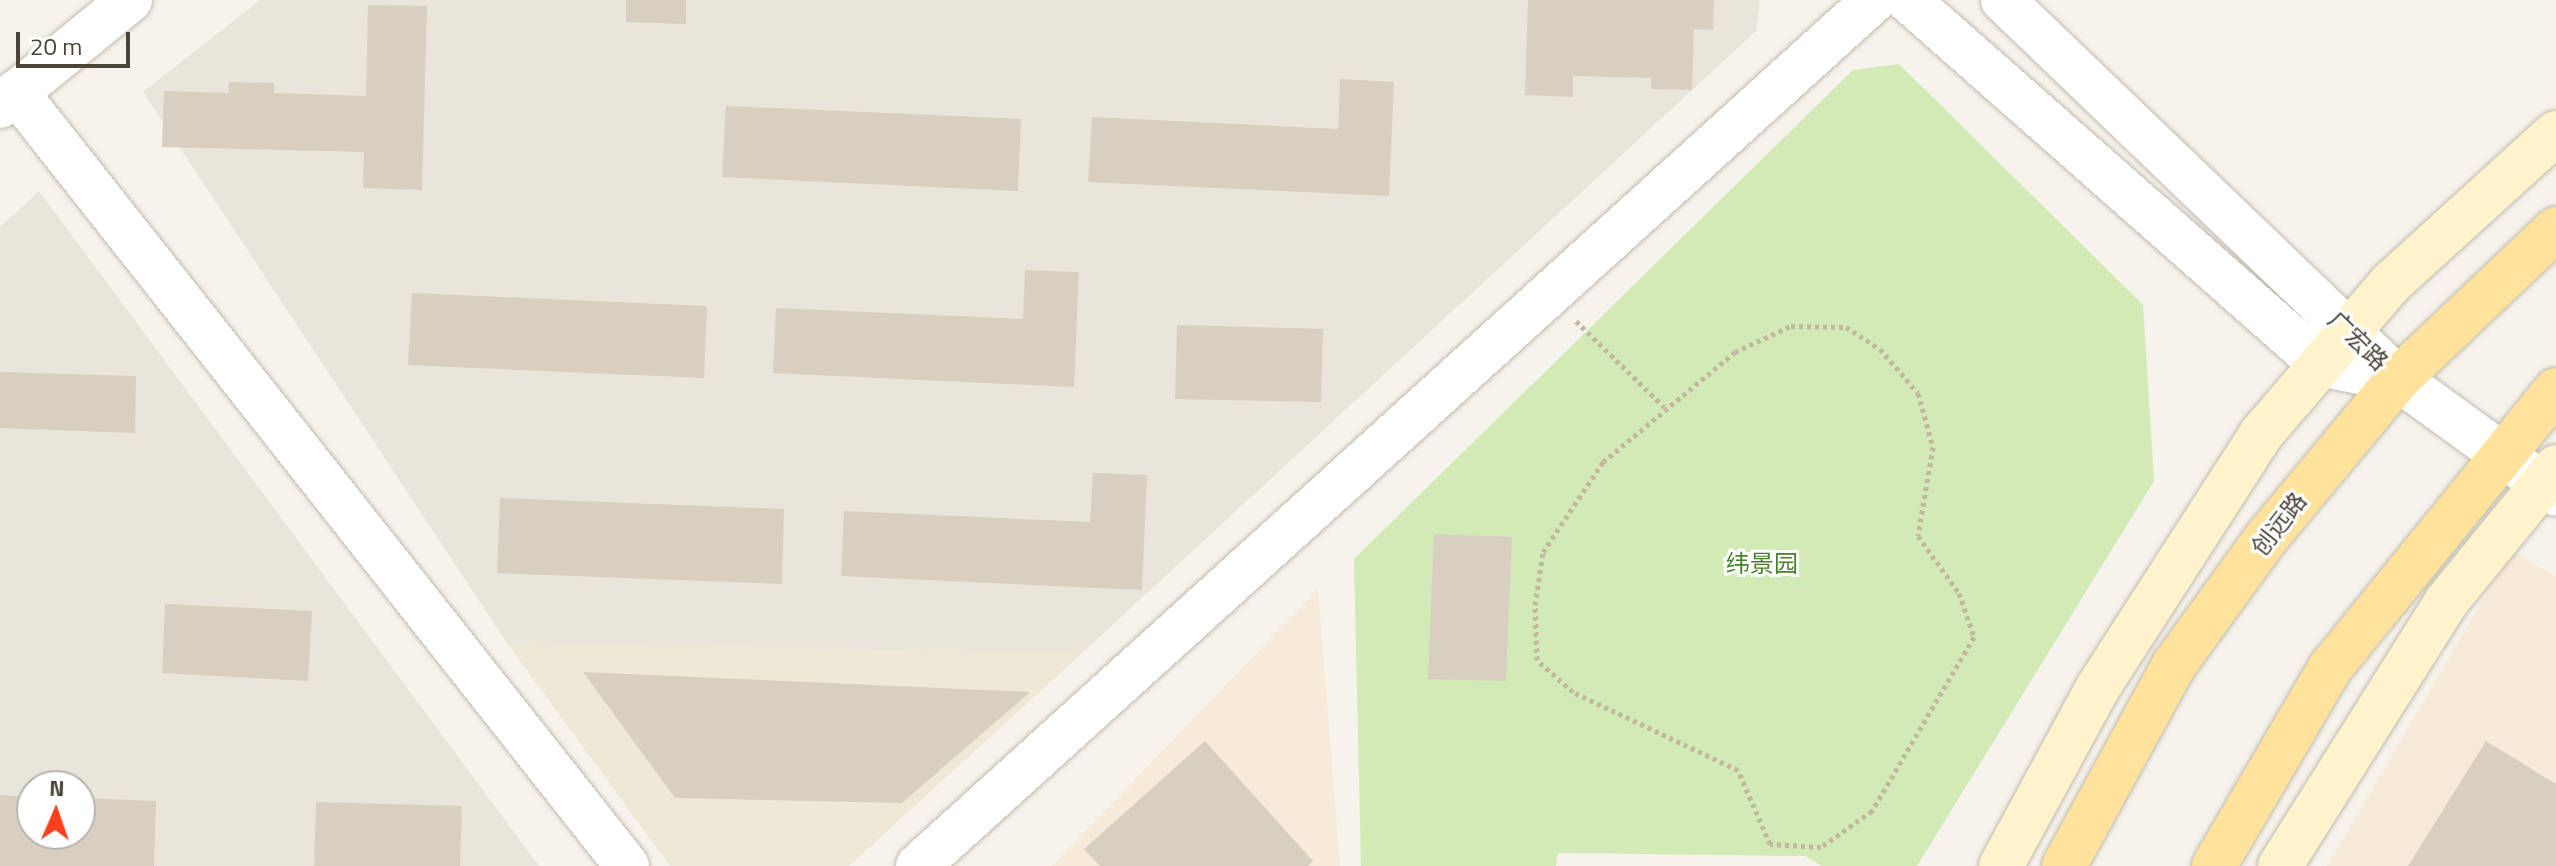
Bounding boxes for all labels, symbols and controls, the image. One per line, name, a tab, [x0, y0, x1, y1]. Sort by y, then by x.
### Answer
scale bar	[20, 16, 134, 66]
text: 20 m	[30, 28, 82, 64]
street label: 广宏路	[2322, 306, 2394, 376]
street label: 创远路	[2245, 487, 2313, 561]
park label: 纬景园	[1726, 550, 1798, 578]
north arrow	[16, 770, 96, 850]
text: N	[49, 771, 65, 805]

